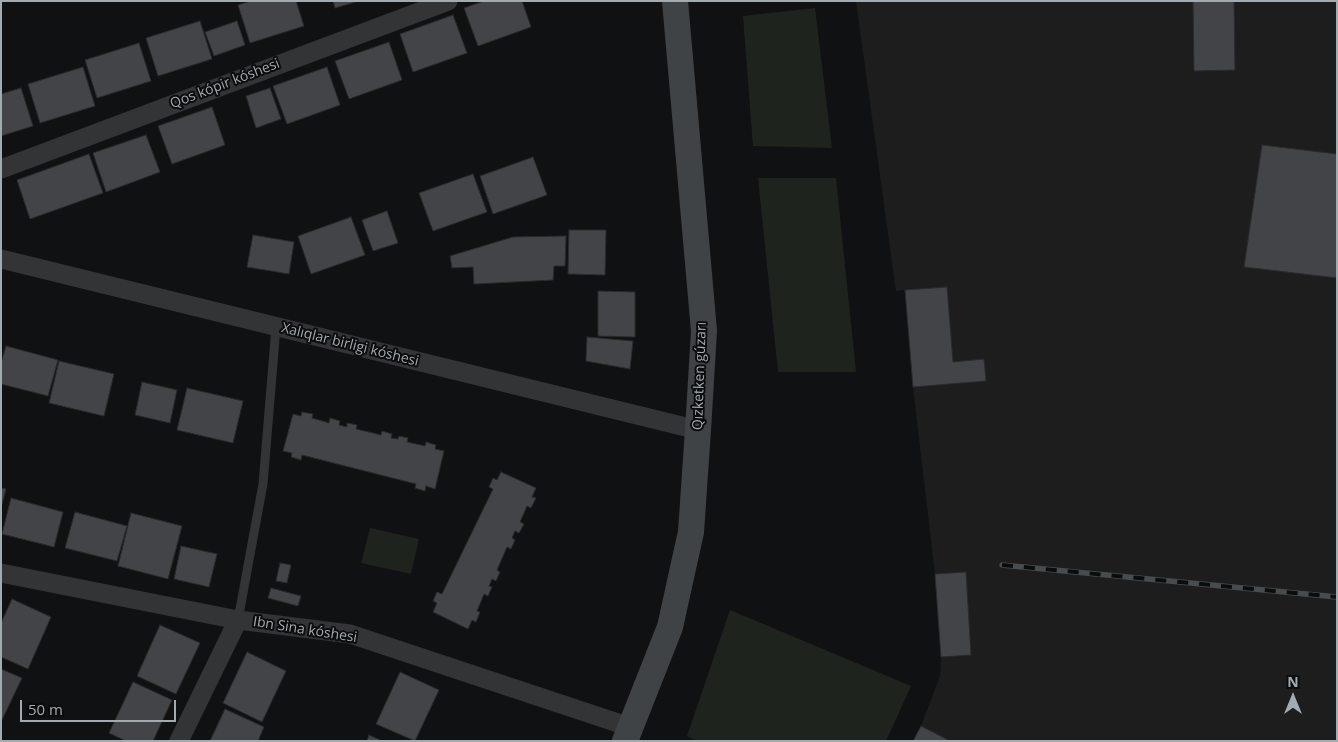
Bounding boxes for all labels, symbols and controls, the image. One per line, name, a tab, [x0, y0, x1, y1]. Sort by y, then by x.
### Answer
street label: Qos kópir kóshesi	[168, 55, 282, 113]
street label: Xalıqlar birligi kóshesi	[280, 320, 420, 370]
street label: Qızketken gúzarı	[690, 322, 710, 430]
street label: Ibn Sina kóshesi	[252, 613, 358, 647]
north arrow	[1268, 672, 1318, 722]
text: N	[1287, 672, 1299, 691]
scale bar	[22, 690, 179, 722]
text: 50 m	[28, 699, 63, 719]

